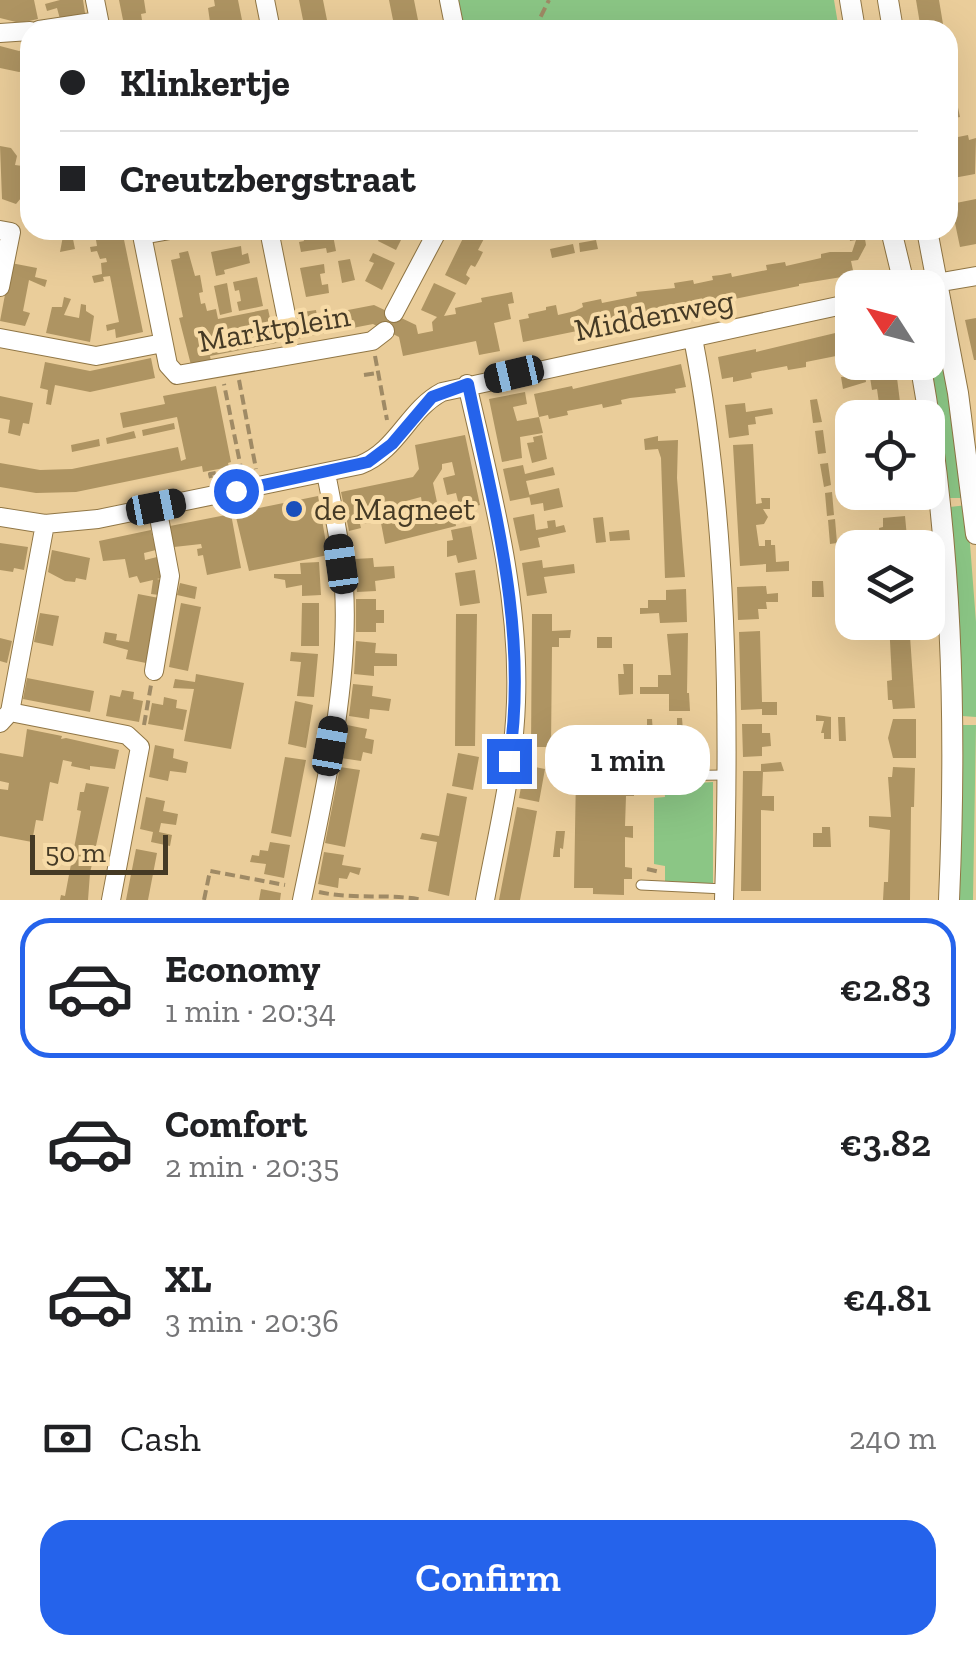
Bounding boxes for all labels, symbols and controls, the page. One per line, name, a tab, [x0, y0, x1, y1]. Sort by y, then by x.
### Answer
text: Klinkertje	[120, 60, 290, 106]
text: Creutzbergstraat	[120, 156, 416, 202]
north arrow	[835, 270, 945, 380]
map controls	[835, 270, 945, 640]
street label: Middenweg	[571, 281, 737, 349]
street label: Marktplein	[195, 296, 354, 360]
car	[481, 353, 547, 395]
button: locate	[835, 400, 945, 510]
route start	[214, 469, 259, 514]
car	[124, 487, 188, 527]
place label: de Magneet	[314, 490, 475, 528]
marker: de Magneet	[283, 498, 305, 520]
button: layers	[835, 530, 945, 640]
car	[322, 532, 360, 596]
car	[310, 714, 350, 778]
callout: 1 min	[544, 726, 709, 796]
route end	[487, 739, 532, 784]
text: 1 min	[590, 741, 665, 779]
scale bar	[30, 830, 168, 874]
text: 50 m	[45, 836, 106, 869]
icon: car	[45, 943, 135, 1033]
text: Economy	[165, 946, 320, 992]
text: €2.83	[840, 965, 931, 1011]
text: 1 min · 20:34	[165, 992, 336, 1030]
icon: car	[45, 1098, 135, 1188]
text: Comfort	[165, 1101, 307, 1147]
text: €3.82	[840, 1120, 931, 1166]
text: 2 min · 20:35	[165, 1147, 339, 1185]
icon: car	[45, 1253, 135, 1343]
text: XL	[165, 1256, 212, 1302]
text: €4.81	[843, 1275, 931, 1321]
text: 3 min · 20:36	[165, 1302, 339, 1340]
icon: cash	[40, 1411, 95, 1466]
text: Cash	[120, 1415, 201, 1461]
text: 240 m	[849, 1419, 936, 1457]
button: Confirm	[40, 1520, 936, 1635]

